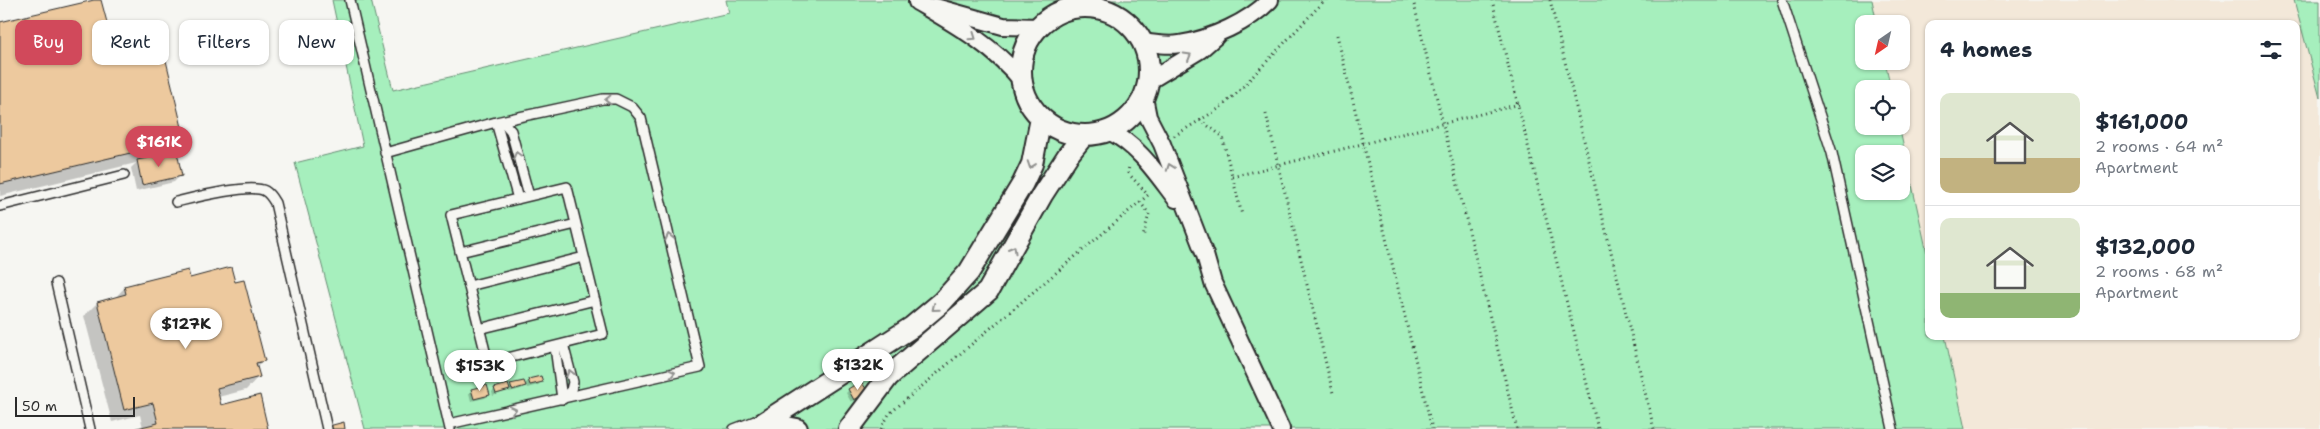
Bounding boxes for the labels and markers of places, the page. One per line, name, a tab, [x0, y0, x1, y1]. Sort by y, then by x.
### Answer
pin: $161K	[124, 126, 194, 168]
pin: $127K	[151, 308, 221, 350]
pin: $132K	[823, 348, 893, 391]
pin: $153K	[445, 350, 515, 392]

